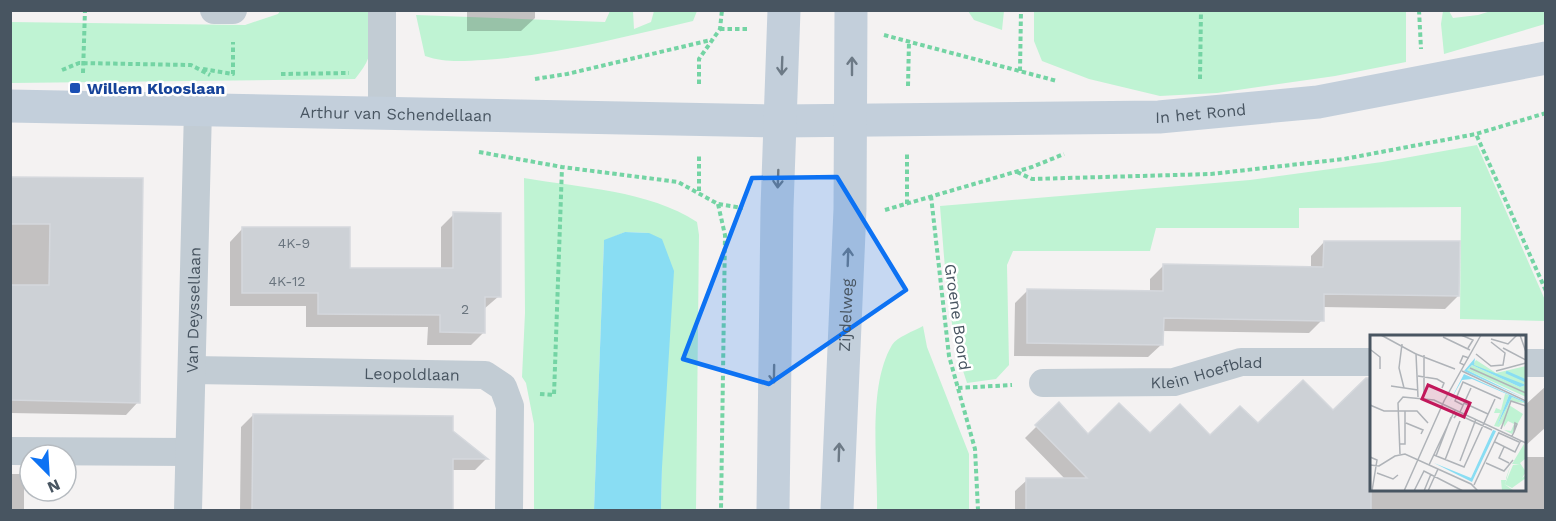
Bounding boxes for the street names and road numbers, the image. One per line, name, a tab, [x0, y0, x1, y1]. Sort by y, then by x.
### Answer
street label: In het Rond	[1155, 100, 1247, 127]
street label: Arthur van Schendellaan	[300, 103, 492, 125]
street label: Van Deyssellaan	[182, 247, 205, 373]
street label: Groene Boord	[941, 263, 974, 371]
street label: Zijdelweg	[835, 278, 857, 352]
street label: Klein Hoefblad	[1150, 353, 1263, 392]
street label: Leopoldlaan	[364, 364, 460, 385]

